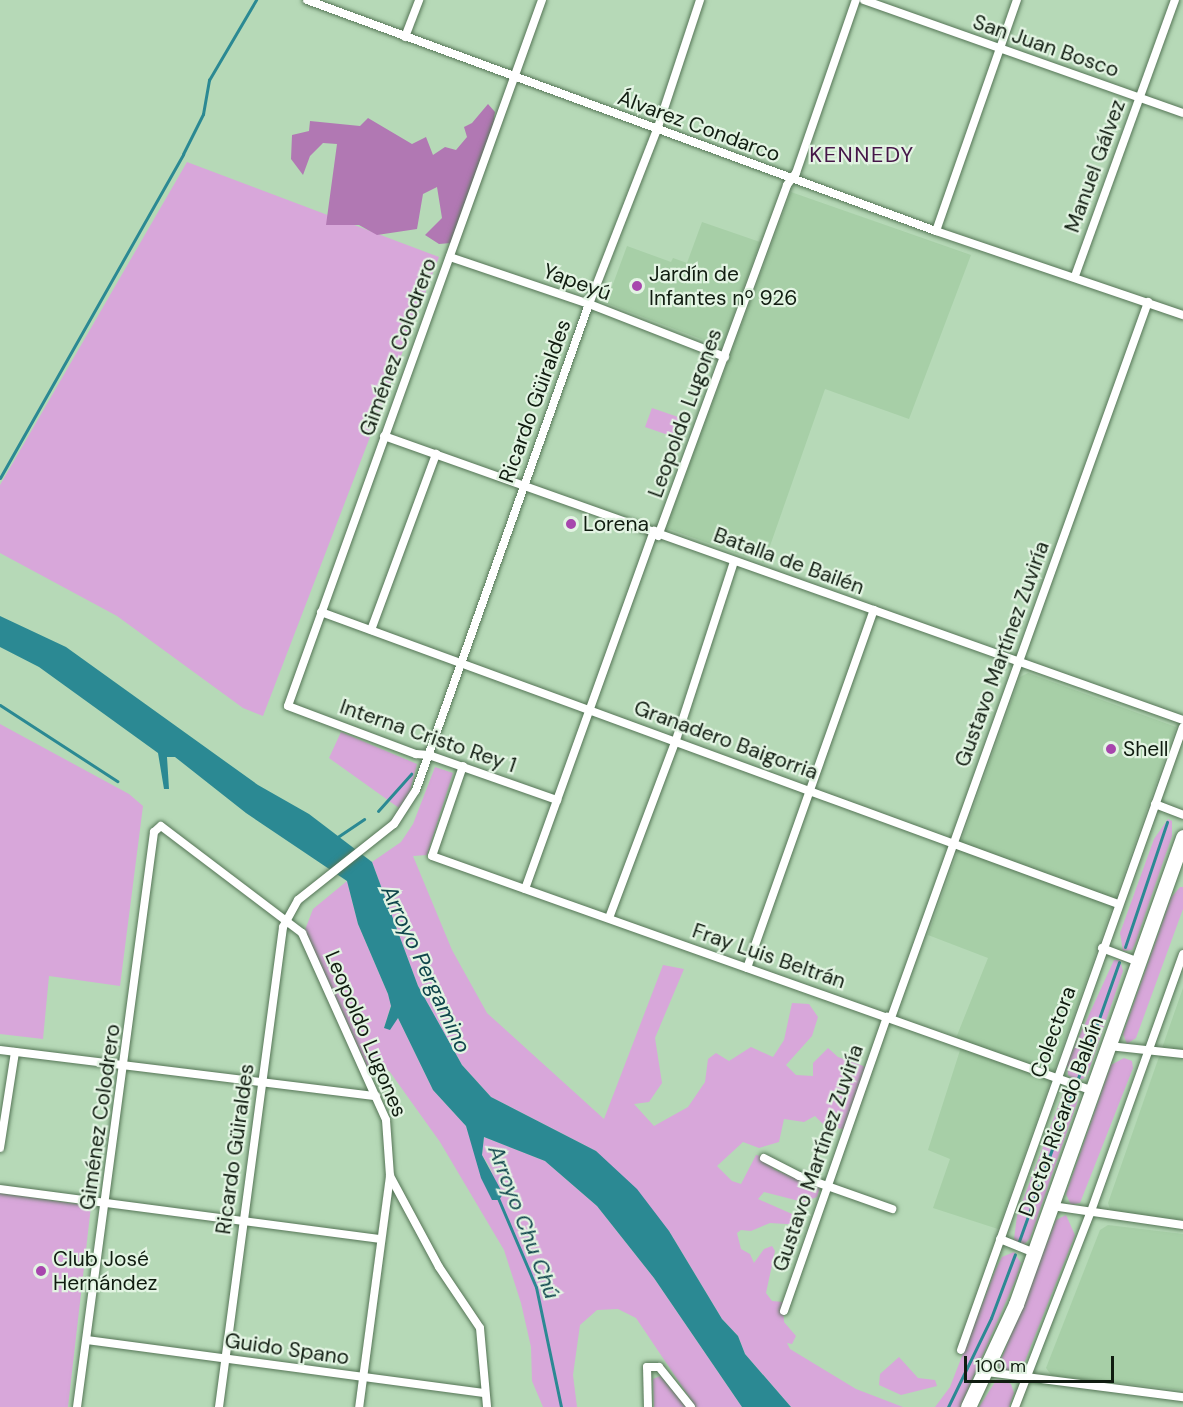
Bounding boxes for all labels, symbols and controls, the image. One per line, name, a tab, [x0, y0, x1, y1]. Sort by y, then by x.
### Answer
street label: San Juan Bosco	[970, 9, 1122, 83]
street label: Álvarez Condarco	[614, 85, 784, 167]
street label: Manuel Gálvez	[1059, 96, 1131, 236]
district label: KENNEDY	[809, 142, 915, 168]
street label: Giménez Colodrero	[354, 254, 442, 440]
street label: Yapeyú	[540, 258, 614, 306]
place label: Jardín de Infantes nº 926	[649, 261, 798, 311]
marker: Jardín de Infantes nº 926	[630, 279, 644, 293]
street label: Ricardo Güiraldes	[494, 316, 576, 486]
street label: Leopoldo Lugones	[643, 325, 727, 501]
place label: Lorena	[583, 511, 649, 537]
marker: Lorena	[564, 517, 578, 531]
street label: Batalla de Bailén	[710, 522, 868, 600]
street label: Gustavo Martínez Zuviría	[949, 538, 1055, 770]
street label: Interna Cristo Rey 1	[337, 694, 519, 778]
street label: Granadero Baigorria	[631, 695, 821, 785]
place label: Shell	[1123, 736, 1169, 762]
marker: Shell	[1104, 742, 1118, 756]
water label: Arroyo Pergamino	[376, 881, 476, 1057]
street label: Fray Luis Beltrán	[689, 918, 849, 994]
street label: Leopoldo Lugones	[320, 947, 412, 1121]
street label: Colectora	[1025, 983, 1081, 1081]
street label: Doctor Ricardo Balbín	[1013, 1014, 1109, 1220]
street label: Giménez Colodrero	[74, 1022, 126, 1212]
street label: Gustavo Martínez Zuviría	[767, 1041, 869, 1275]
street label: Ricardo Güiraldes	[211, 1062, 259, 1236]
water label: Arroyo Chu Chú	[483, 1141, 565, 1303]
place label: Club José Hernández	[53, 1246, 157, 1296]
marker: Club José Hernández	[34, 1264, 48, 1278]
street label: Guido Spano	[223, 1328, 351, 1370]
scale bar	[967, 1344, 1117, 1382]
text: 100 m	[975, 1354, 1026, 1378]

